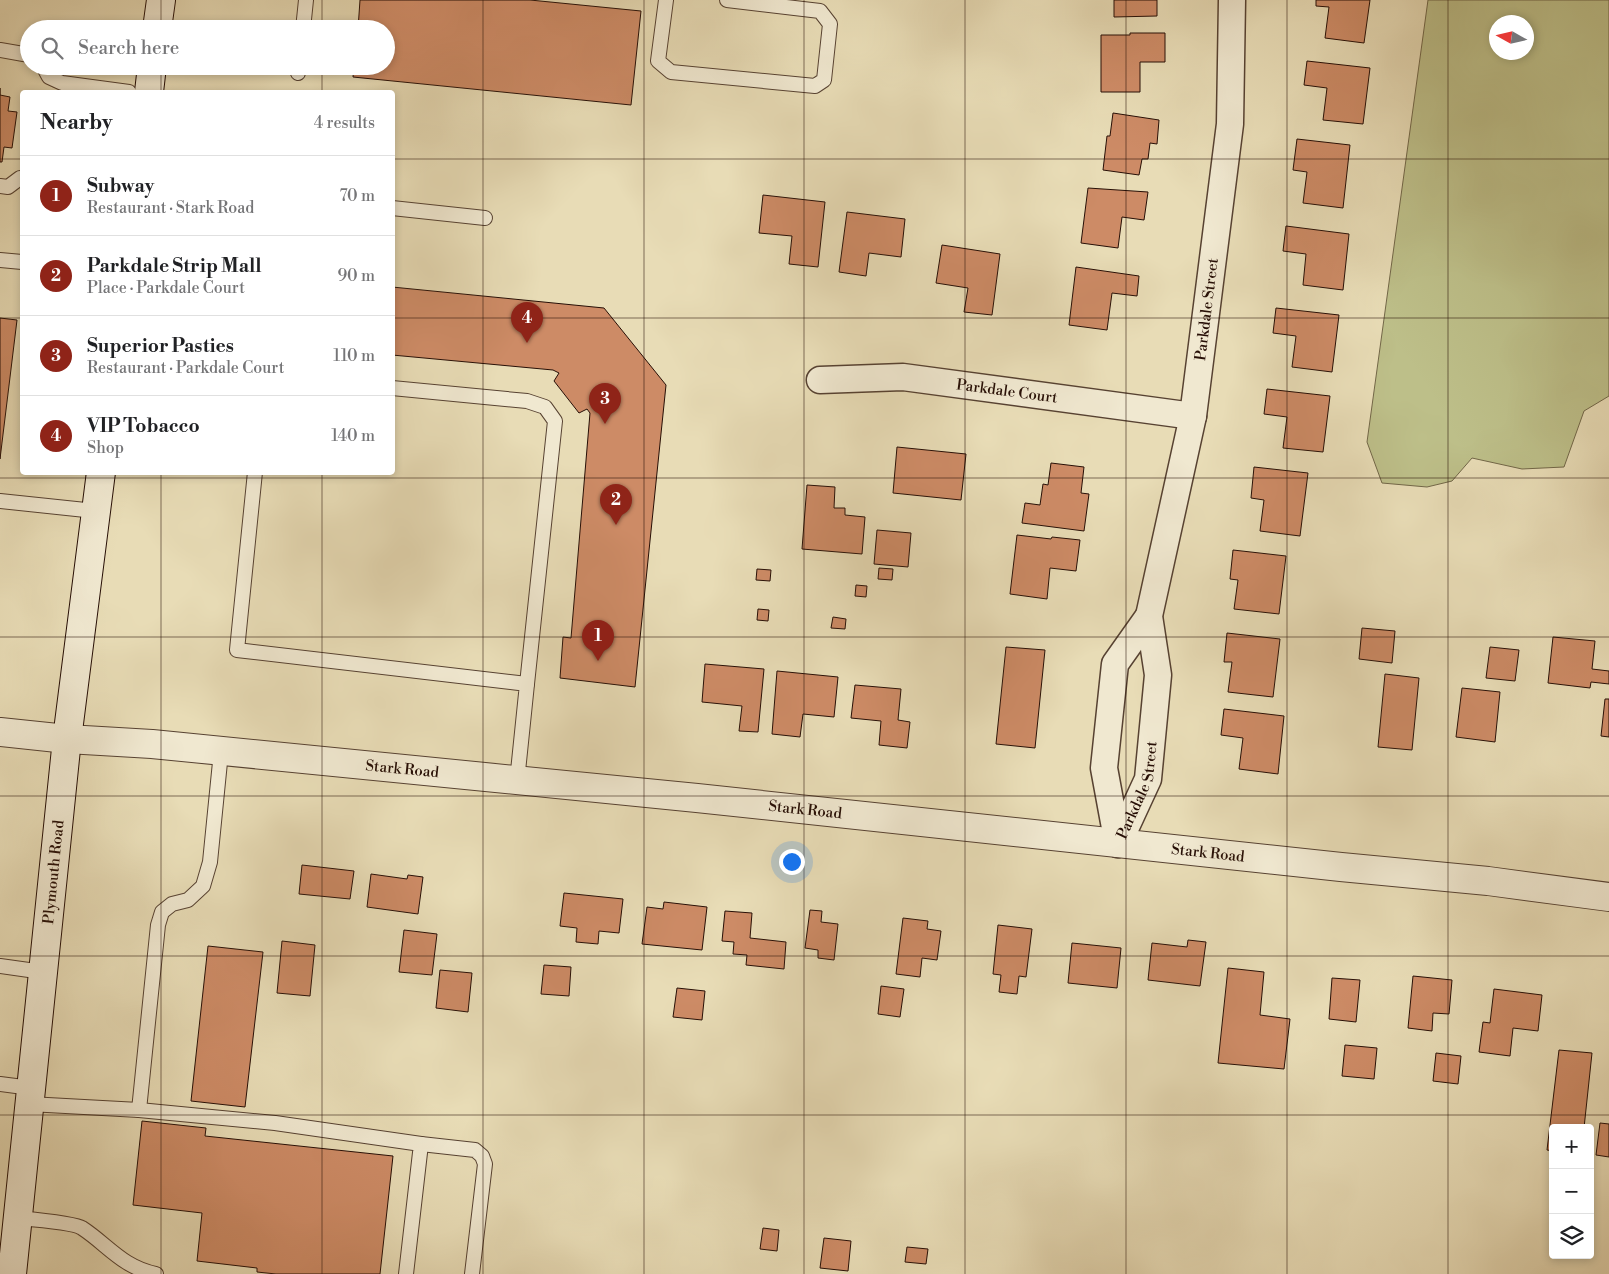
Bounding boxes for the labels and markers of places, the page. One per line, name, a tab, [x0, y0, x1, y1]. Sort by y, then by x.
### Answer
pin: 4	[511, 302, 543, 343]
pin: 3	[589, 383, 621, 424]
pin: 2	[600, 484, 632, 525]
pin: 1	[582, 620, 614, 661]

